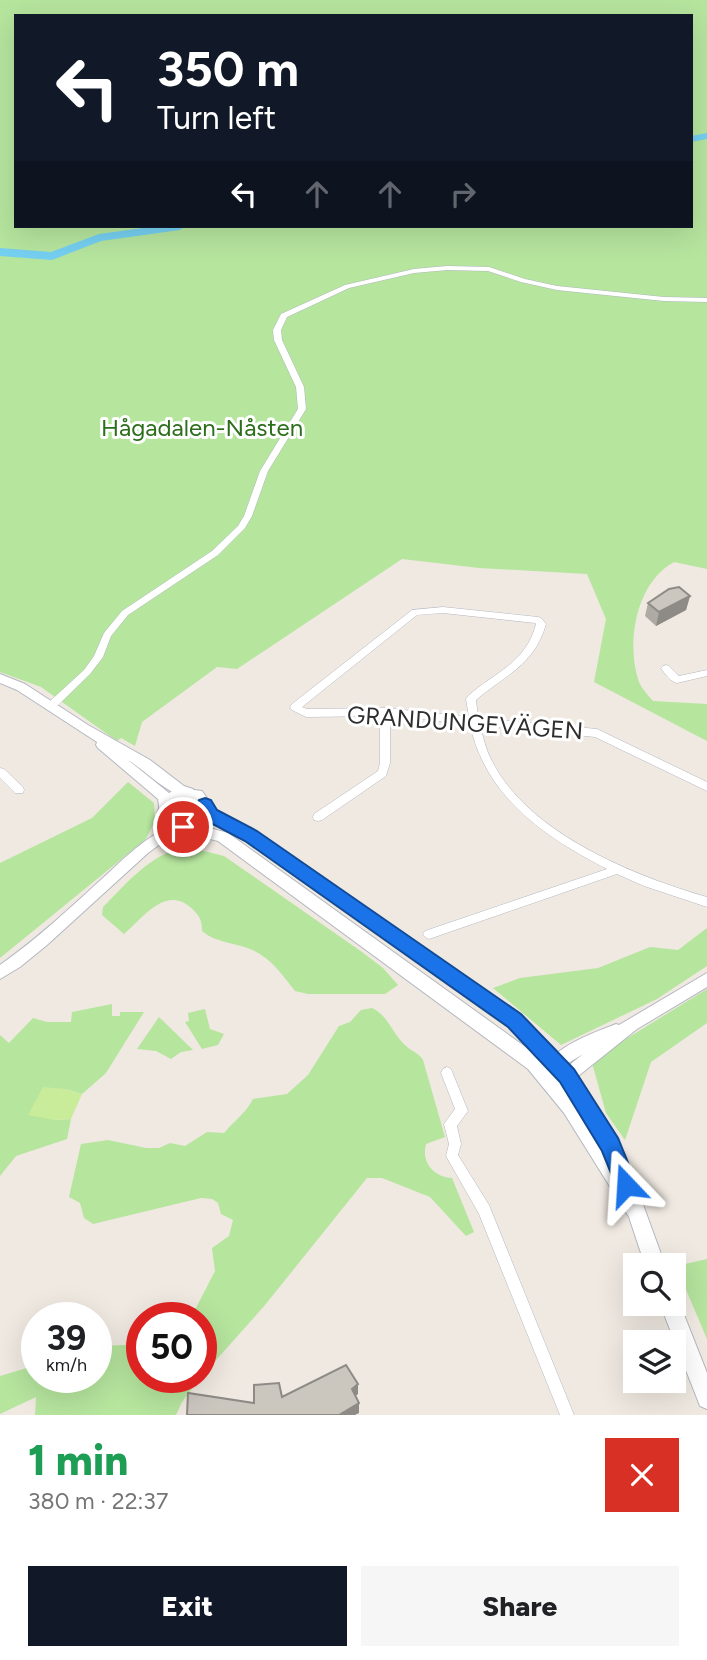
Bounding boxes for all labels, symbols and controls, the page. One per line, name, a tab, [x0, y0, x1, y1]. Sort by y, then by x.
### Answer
text: 350 m	[157, 39, 299, 98]
icon: left	[42, 42, 133, 133]
text: Turn left	[157, 99, 276, 137]
icon: left	[225, 175, 263, 213]
icon: ahead	[298, 175, 336, 213]
icon: ahead	[371, 175, 409, 213]
icon: right	[444, 175, 482, 213]
park label: Hågadalen-Nåsten	[101, 413, 303, 442]
street label: GRANDUNGEVÄGEN	[346, 700, 584, 745]
pin	[153, 797, 213, 857]
icon: arrive	[164, 808, 202, 846]
position arrow	[589, 1148, 663, 1222]
map controls	[623, 1253, 686, 1393]
button: search	[623, 1253, 686, 1316]
speed limit sign: 50	[126, 1302, 217, 1393]
text: 39	[47, 1317, 86, 1359]
button: layers	[623, 1330, 686, 1393]
text: km/h	[46, 1354, 87, 1376]
text: 1 min	[28, 1435, 128, 1486]
button: close	[605, 1438, 679, 1512]
text: 380 m · 22:37	[28, 1487, 168, 1515]
button: Exit	[28, 1566, 347, 1646]
button: Share	[361, 1566, 679, 1646]

